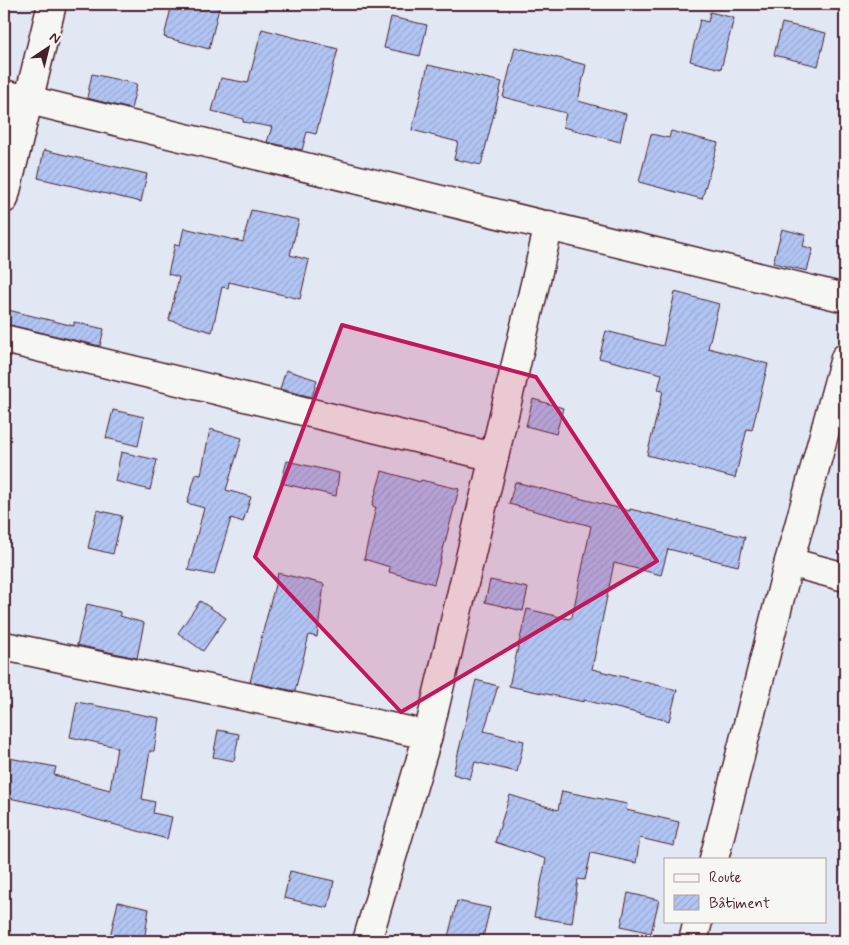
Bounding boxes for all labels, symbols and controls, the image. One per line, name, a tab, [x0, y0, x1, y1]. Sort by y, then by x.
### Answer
north arrow	[22, 22, 72, 72]
text: N	[46, 28, 64, 48]
legend	[664, 858, 826, 922]
text: Route	[709, 868, 742, 888]
text: Bâtiment	[709, 894, 770, 914]

